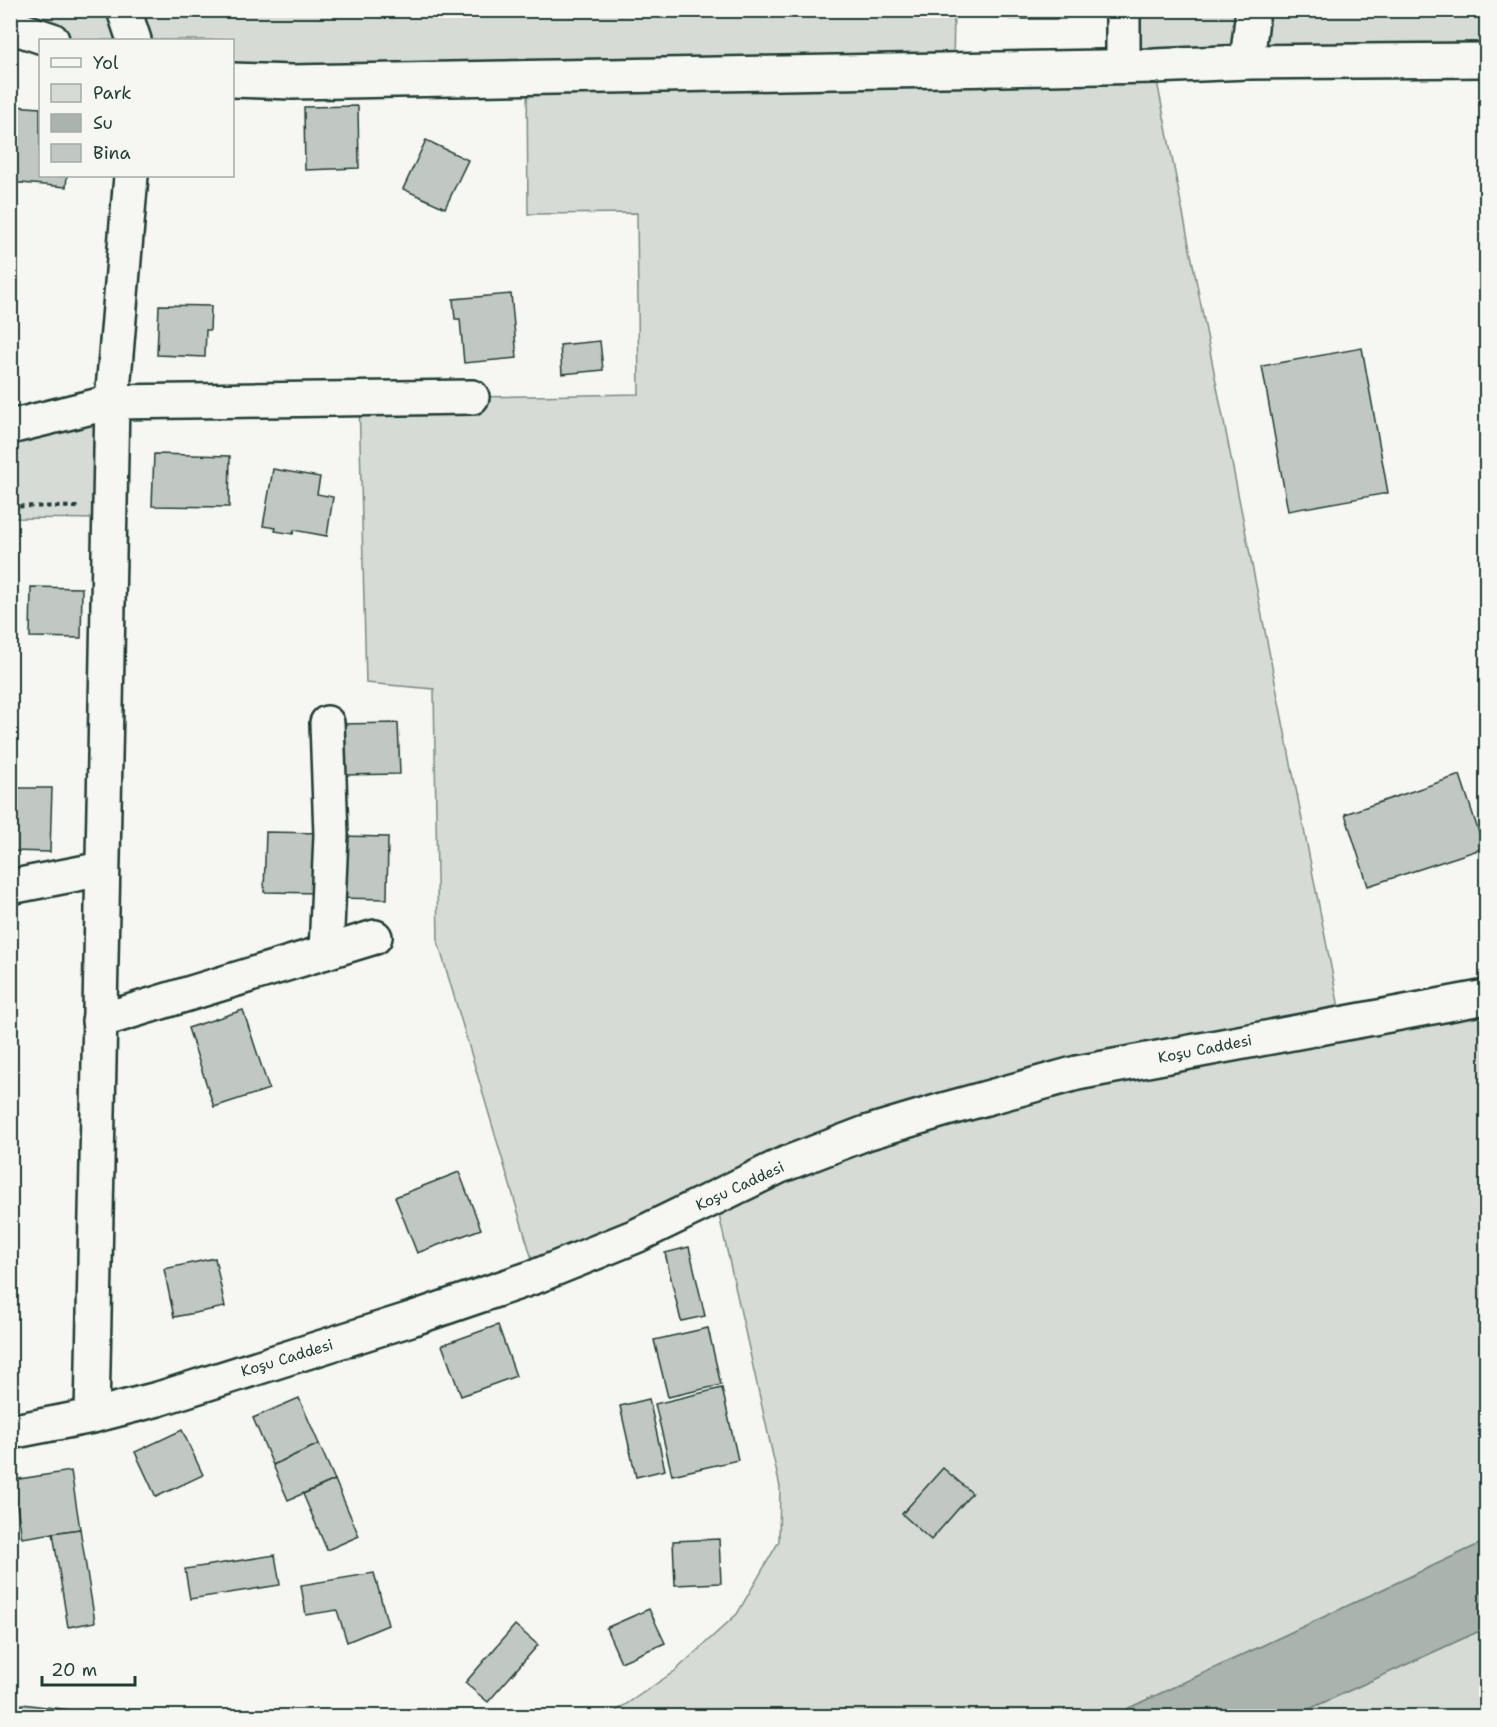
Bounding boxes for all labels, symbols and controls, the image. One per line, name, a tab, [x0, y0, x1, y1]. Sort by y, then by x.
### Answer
legend	[39, 39, 234, 177]
text: Yol	[93, 51, 119, 75]
text: Park	[93, 81, 132, 105]
text: Su	[93, 111, 113, 135]
text: Bina	[93, 141, 131, 165]
street label: Koşu Caddesi	[1156, 1030, 1254, 1068]
street label: Koşu Caddesi	[693, 1157, 787, 1215]
street label: Koşu Caddesi	[238, 1334, 336, 1382]
scale bar	[42, 1649, 135, 1687]
text: 20 m	[51, 1658, 97, 1682]

